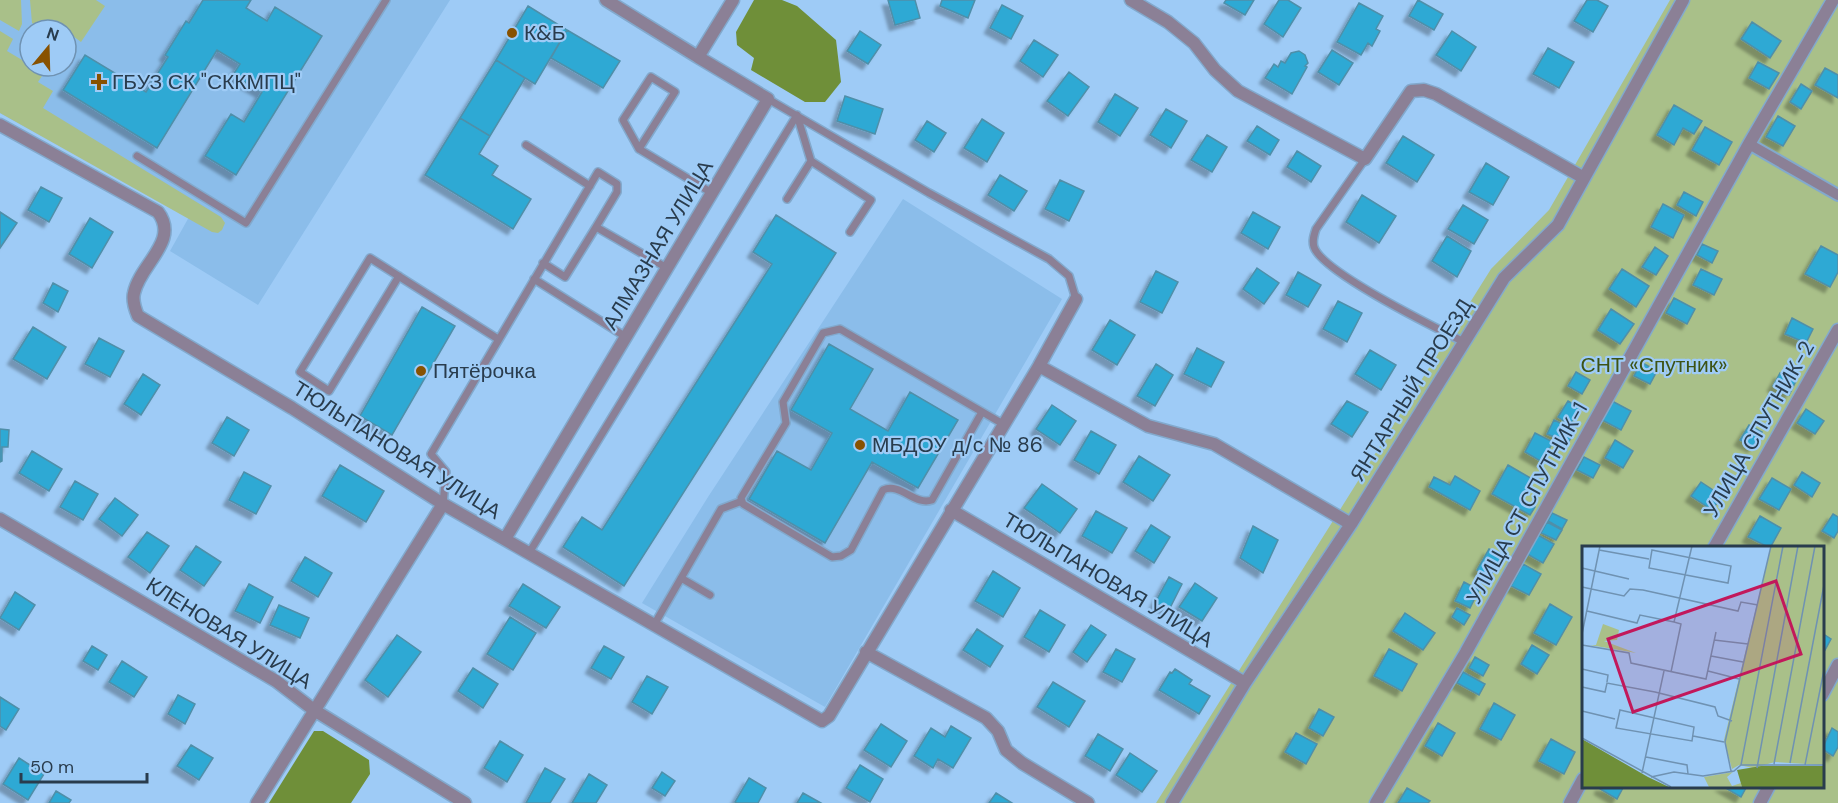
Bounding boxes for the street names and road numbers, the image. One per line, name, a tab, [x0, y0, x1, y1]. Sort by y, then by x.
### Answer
street label: АЛМАЗНАЯ УЛИЦА	[596, 155, 720, 335]
street label: ЯНТАРНЫЙ ПРОЕЗД	[1343, 293, 1479, 487]
street label: УЛИЦА СПУТНИК-2	[1697, 336, 1821, 522]
street label: ТЮЛЬПАНОВАЯ УЛИЦА	[288, 374, 506, 526]
street label: УЛИЦА СТ СПУТНИК-1	[1460, 397, 1594, 609]
street label: ТЮЛЬПАНОВАЯ УЛИЦА	[998, 506, 1218, 654]
street label: КЛЕНОВАЯ УЛИЦА	[141, 571, 317, 695]

